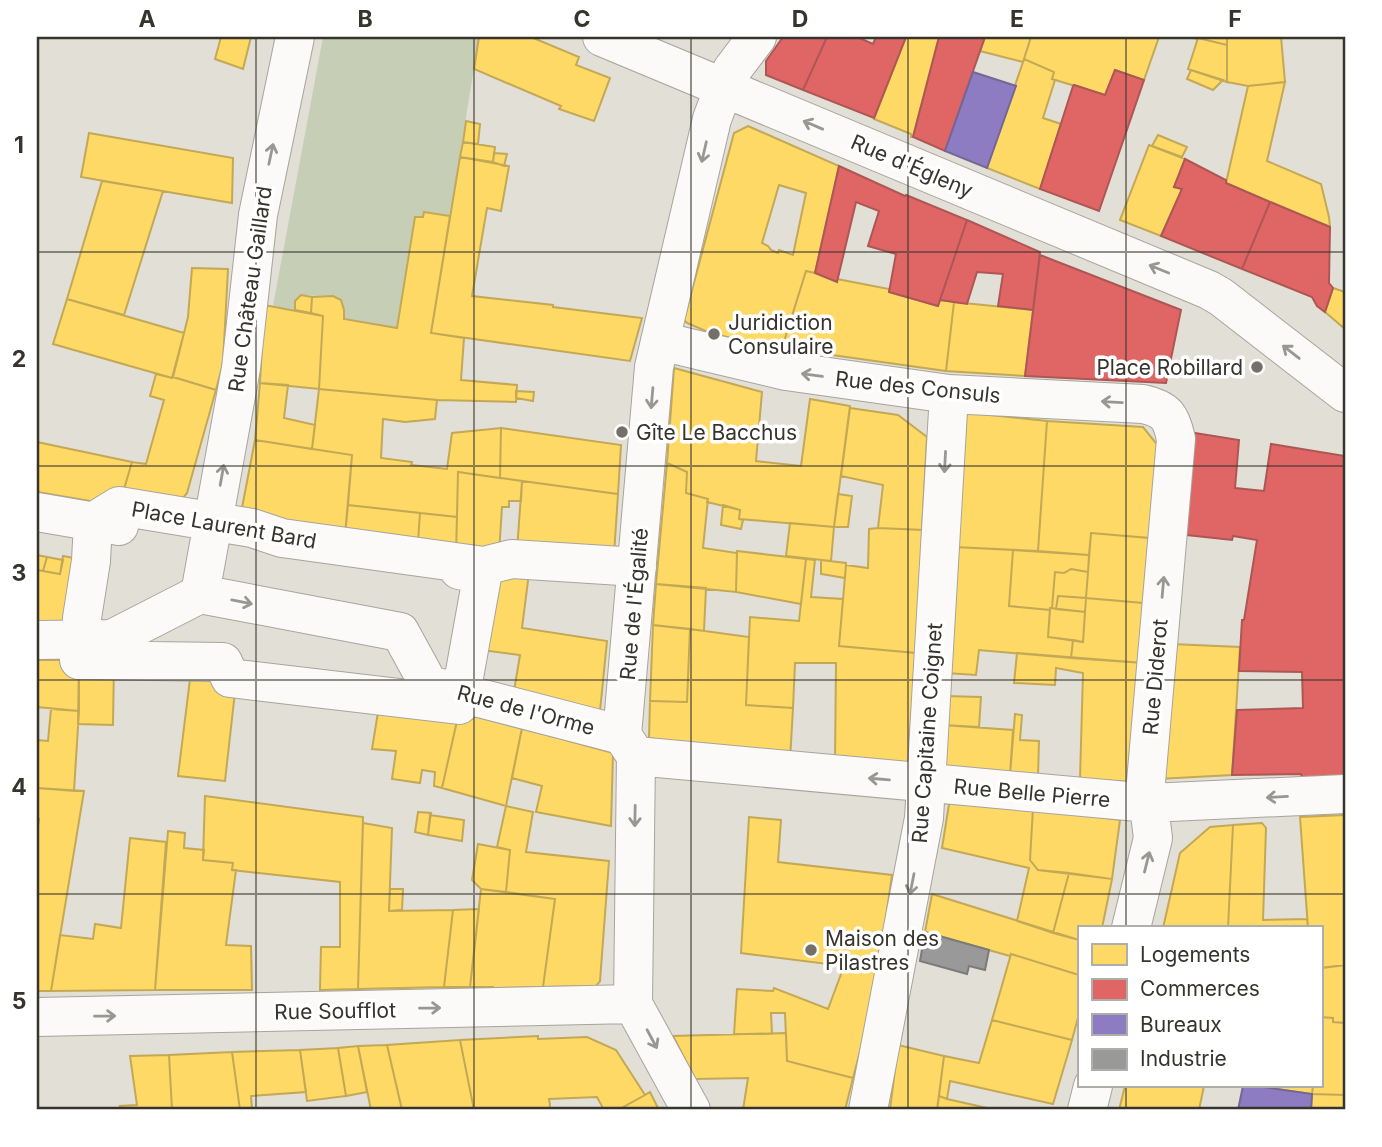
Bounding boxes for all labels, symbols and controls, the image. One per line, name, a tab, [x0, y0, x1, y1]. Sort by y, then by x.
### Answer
text: A	[138, 5, 156, 33]
text: B	[357, 5, 373, 33]
text: C	[573, 5, 591, 33]
text: D	[792, 5, 808, 33]
text: E	[1010, 5, 1024, 33]
text: F	[1228, 5, 1242, 33]
one-way arrow	[803, 118, 824, 131]
street label: Rue d'Égleny	[847, 128, 977, 203]
text: 1	[14, 131, 24, 159]
one-way arrow	[697, 140, 711, 163]
one-way arrow	[264, 143, 278, 166]
street label: Rue Château Gaillard	[223, 184, 277, 394]
one-way arrow	[1148, 262, 1170, 275]
place label: Juridiction Consulaire	[728, 310, 834, 359]
marker: Juridiction Consulaire	[706, 326, 722, 342]
one-way arrow	[1283, 344, 1301, 359]
text: 2	[12, 345, 26, 373]
place label: Place Robillard	[1096, 355, 1243, 380]
marker: Place Robillard	[1249, 359, 1265, 375]
street label: Rue des Consuls	[834, 366, 1002, 408]
one-way arrow	[801, 368, 824, 381]
one-way arrow	[645, 387, 658, 409]
one-way arrow	[1101, 396, 1124, 409]
place label: Gîte Le Bacchus	[636, 420, 797, 445]
marker: Gîte Le Bacchus	[614, 424, 630, 440]
one-way arrow	[938, 450, 951, 473]
one-way arrow	[215, 464, 229, 487]
street label: Place Laurent Bard	[130, 496, 318, 554]
street label: Rue de l'Égalité	[614, 527, 653, 681]
text: 3	[12, 559, 26, 587]
one-way arrow	[1157, 577, 1170, 599]
one-way arrow	[230, 596, 253, 610]
street label: Rue Diderot	[1137, 618, 1173, 736]
street label: Rue Capitaine Coignet	[907, 622, 947, 844]
street label: Rue de l'Orme	[454, 680, 598, 740]
one-way arrow	[868, 772, 891, 785]
text: 4	[11, 773, 27, 801]
street label: Rue Belle Pierre	[953, 774, 1111, 812]
one-way arrow	[1266, 791, 1289, 804]
one-way arrow	[629, 804, 642, 827]
one-way arrow	[1141, 851, 1154, 874]
one-way arrow	[905, 872, 918, 895]
place label: Maison des Pilastres	[825, 926, 939, 975]
legend	[1078, 926, 1322, 1088]
marker: Maison des Pilastres	[803, 942, 819, 958]
text: Logements	[1140, 942, 1250, 967]
text: Commerces	[1140, 976, 1260, 1001]
text: 5	[12, 987, 26, 1015]
street label: Rue Soufflot	[274, 997, 396, 1025]
one-way arrow	[419, 1002, 442, 1015]
one-way arrow	[93, 1009, 116, 1023]
text: Bureaux	[1140, 1012, 1222, 1037]
one-way arrow	[645, 1028, 659, 1049]
text: Industrie	[1140, 1046, 1227, 1071]

